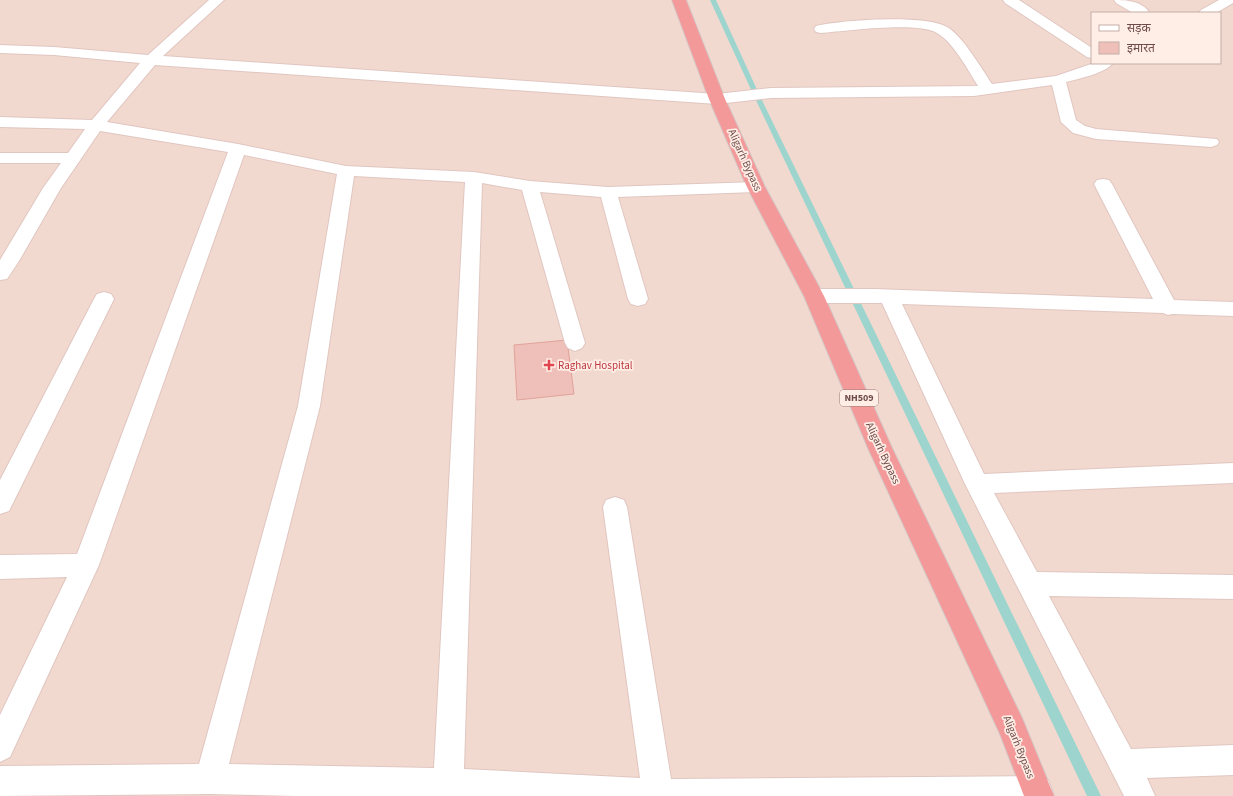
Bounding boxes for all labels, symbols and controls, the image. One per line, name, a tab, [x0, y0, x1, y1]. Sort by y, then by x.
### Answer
legend	[1091, 12, 1221, 64]
text: सड़क	[1127, 20, 1152, 37]
text: इमारत	[1127, 40, 1156, 57]
street label: Aligarh Bypass	[725, 127, 766, 194]
place label: Raghav Hospital	[558, 358, 633, 373]
marker: Raghav Hospital	[543, 359, 555, 371]
road number: NH509	[840, 390, 878, 406]
street label: Aligarh Bypass	[862, 420, 904, 487]
street label: Aligarh Bypass	[1000, 713, 1039, 781]

